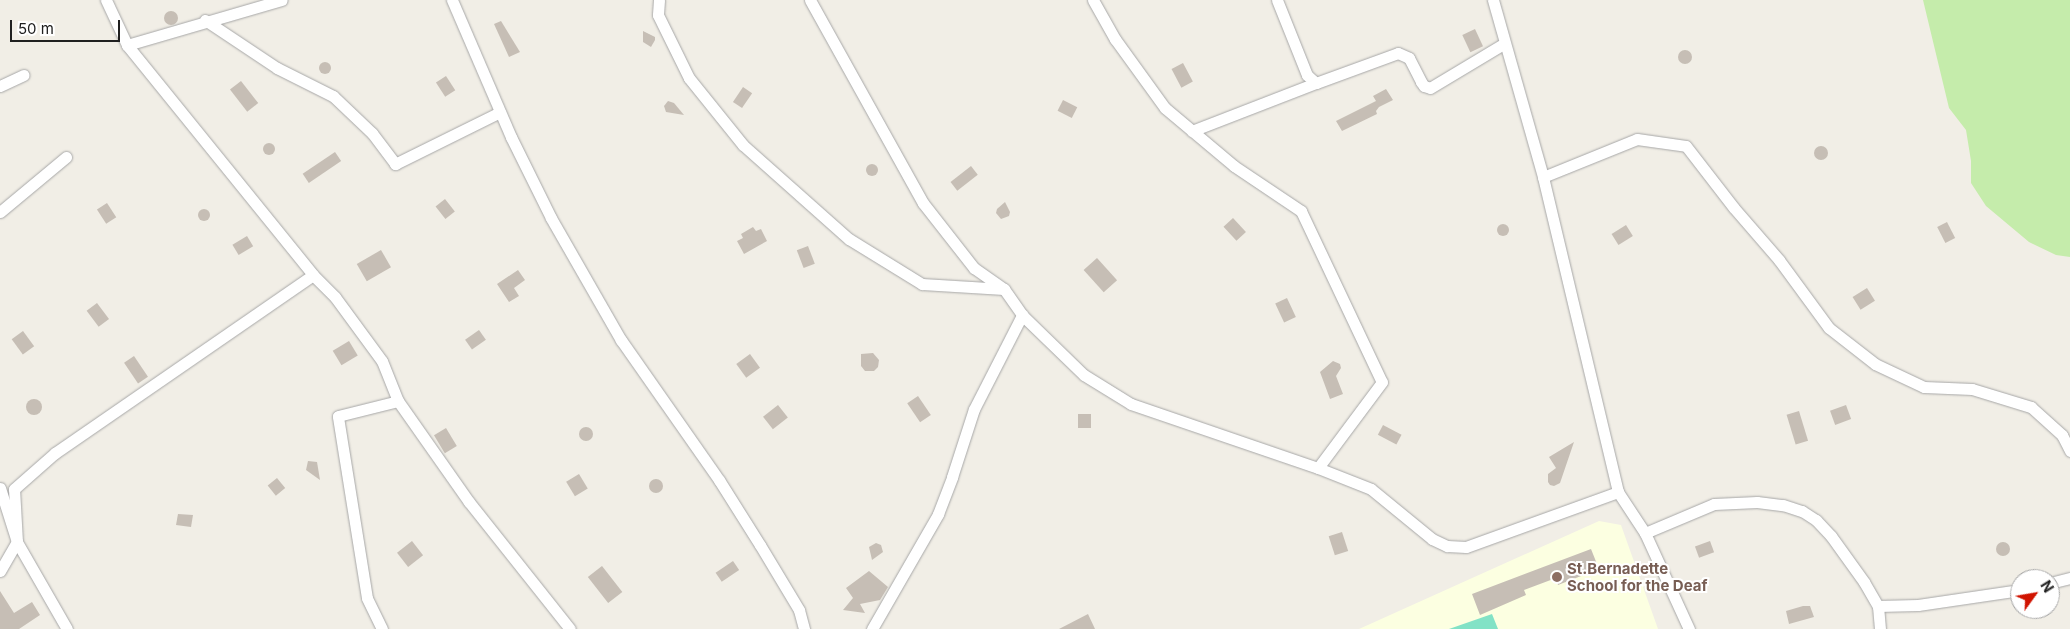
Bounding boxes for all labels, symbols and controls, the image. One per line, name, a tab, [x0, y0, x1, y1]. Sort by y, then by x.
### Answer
scale bar	[12, 10, 122, 42]
text: 50 m	[18, 19, 54, 38]
place label: St.Bernadette School for the Deaf	[1567, 559, 1707, 594]
north arrow	[2010, 569, 2060, 619]
marker: St.Bernadette School for the Deaf	[1551, 571, 1563, 583]
text: N	[2037, 577, 2057, 595]

